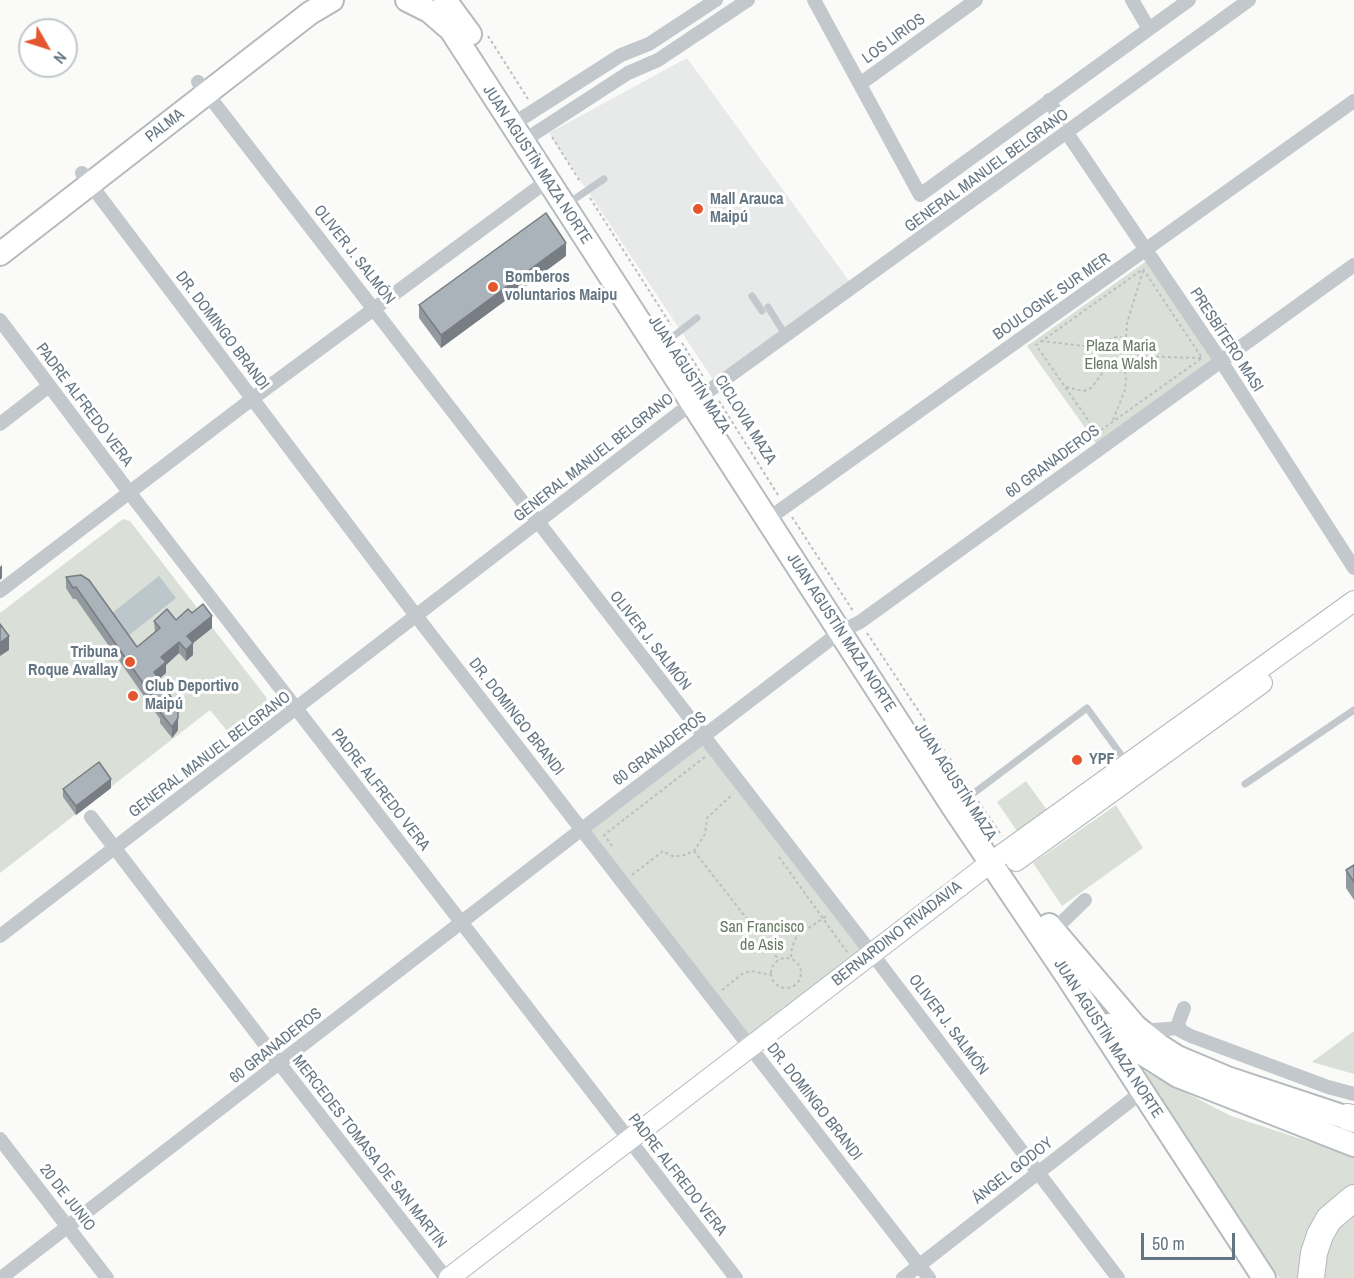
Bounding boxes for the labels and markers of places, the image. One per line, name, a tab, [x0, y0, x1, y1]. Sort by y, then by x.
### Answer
place label: Mall Arauca Maipú	[710, 190, 784, 228]
marker: Mall Arauca Maipú	[691, 202, 705, 216]
place label: Bomberos voluntarios Maipu	[505, 268, 617, 306]
marker: Bomberos voluntarios Maipu	[486, 280, 500, 294]
place label: Tribuna Roque Avallay	[28, 643, 118, 681]
marker: Tribuna Roque Avallay	[123, 655, 137, 669]
place label: Club Deportivo Maipú	[145, 677, 239, 715]
marker: Club Deportivo Maipú	[126, 689, 140, 703]
place label: YPF	[1089, 750, 1115, 770]
marker: YPF	[1070, 753, 1084, 767]

